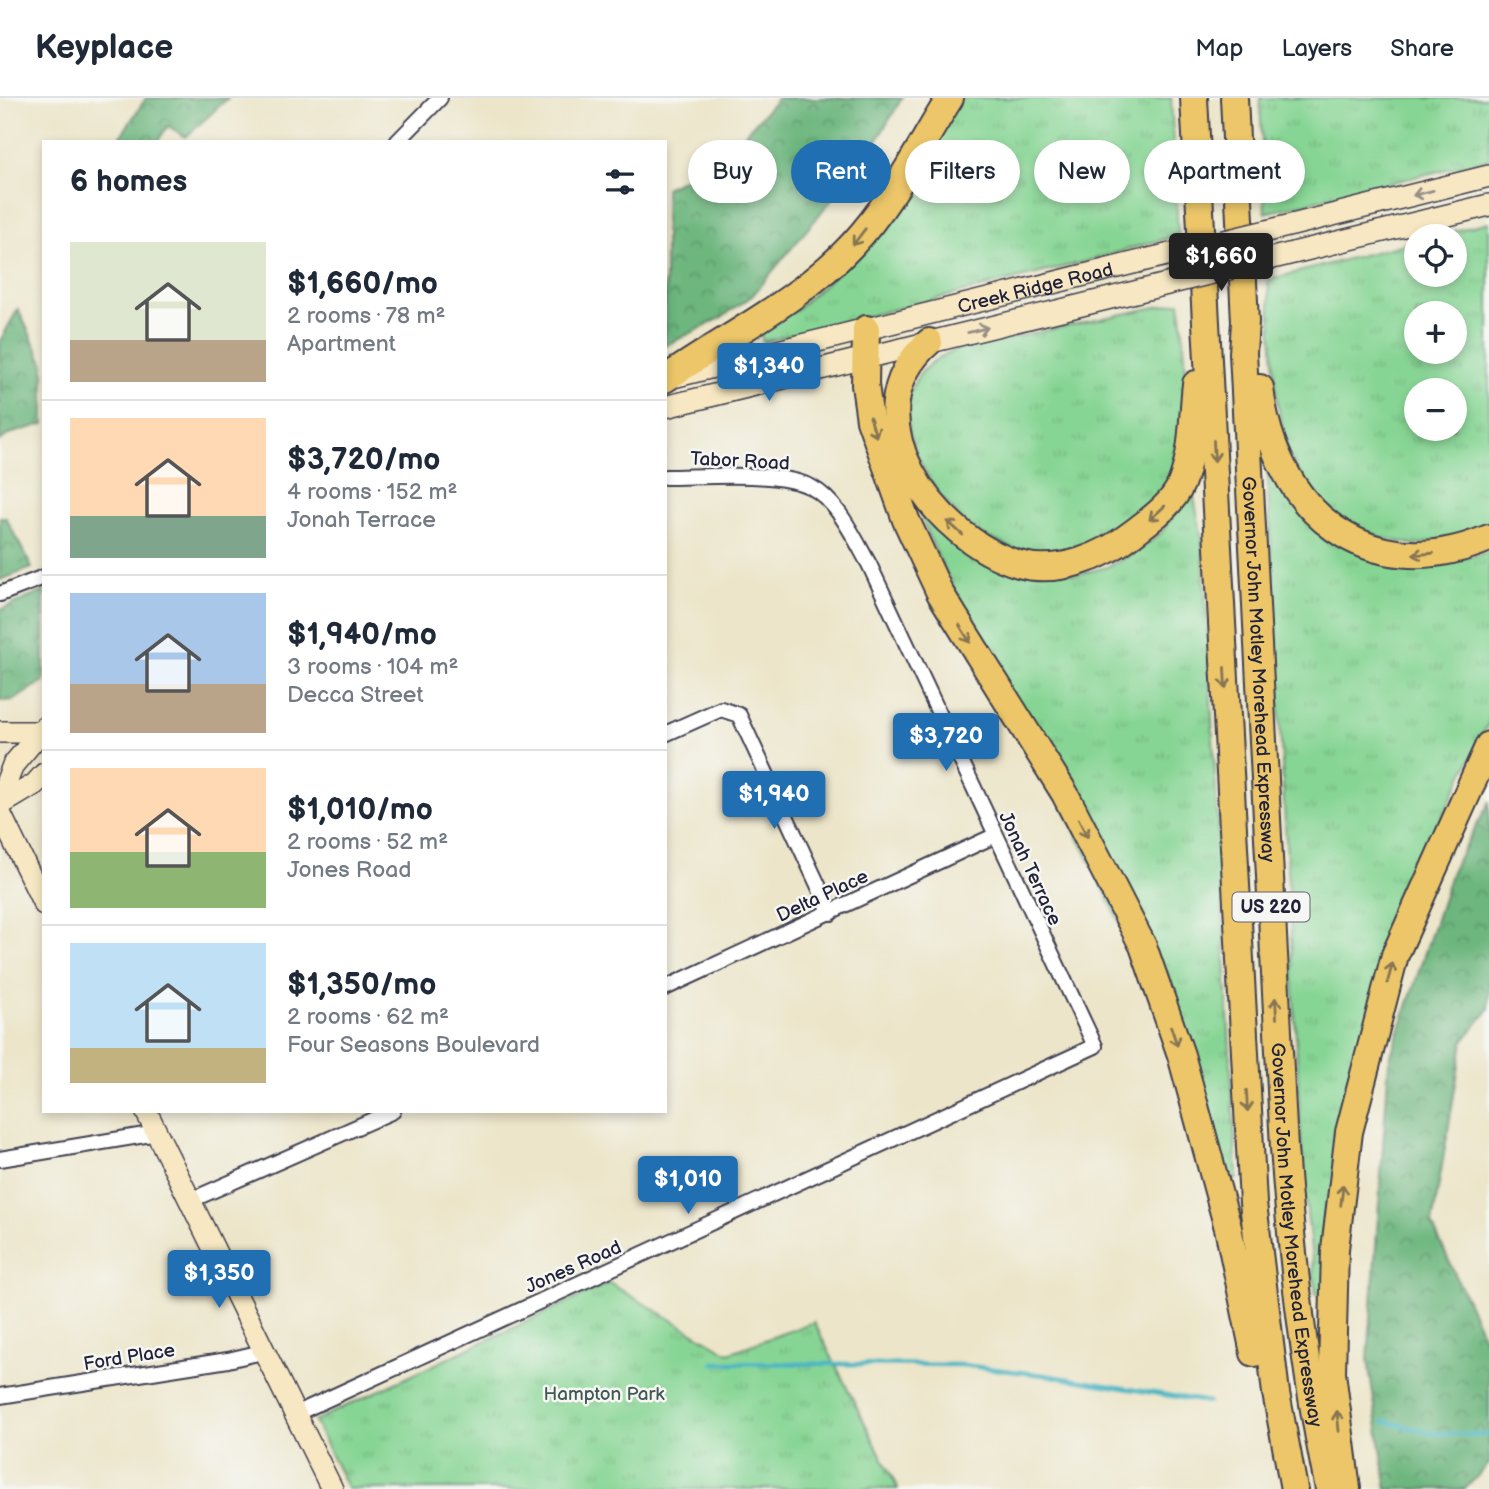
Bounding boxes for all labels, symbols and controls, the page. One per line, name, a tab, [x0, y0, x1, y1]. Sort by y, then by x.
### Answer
text: Keyplace	[35, 28, 173, 68]
text: Map	[1195, 34, 1243, 63]
text: Layers	[1281, 34, 1352, 63]
text: Share	[1390, 34, 1454, 63]
chip: Buy	[688, 140, 777, 203]
chip: Rent	[791, 140, 891, 203]
chip: Filters	[905, 140, 1020, 203]
chip: New	[1034, 140, 1130, 203]
chip: Apartment	[1144, 140, 1305, 203]
icon: filters	[601, 163, 639, 201]
text: 6 homes	[70, 164, 187, 200]
one-way arrow	[1412, 187, 1435, 200]
map controls	[1404, 224, 1467, 441]
button: locate	[1404, 224, 1467, 287]
one-way arrow	[851, 227, 866, 245]
pin: $1,660	[1164, 234, 1278, 293]
text: $1,660	[1185, 242, 1257, 270]
street label: Creek Ridge Road	[955, 258, 1116, 319]
text: $1,660/mo	[287, 266, 438, 302]
icon: home	[126, 270, 210, 354]
button: +	[1404, 301, 1467, 364]
text: 2 rooms · 78 m²	[287, 302, 445, 330]
one-way arrow	[966, 323, 989, 336]
text: Apartment	[287, 330, 396, 358]
pin: $1,340	[712, 344, 826, 403]
text: $1,340	[733, 352, 805, 380]
button: −	[1404, 378, 1467, 441]
one-way arrow	[868, 415, 880, 437]
one-way arrow	[1208, 439, 1221, 461]
text: $3,720/mo	[287, 442, 440, 478]
icon: home	[126, 446, 210, 530]
street label: Tabor Road	[690, 447, 790, 476]
street label: Governor John Motley Morehead Expressway	[1236, 476, 1279, 863]
text: 4 rooms · 152 m²	[287, 478, 457, 506]
one-way arrow	[1148, 505, 1166, 521]
text: Jonah Terrace	[287, 506, 436, 534]
one-way arrow	[946, 520, 964, 536]
one-way arrow	[1412, 548, 1435, 561]
text: $1,940/mo	[287, 617, 437, 653]
icon: home	[126, 621, 210, 705]
one-way arrow	[959, 623, 973, 643]
text: 3 rooms · 104 m²	[287, 653, 458, 681]
one-way arrow	[1219, 666, 1232, 689]
text: Decca Street	[287, 681, 423, 709]
pin: $3,720	[889, 714, 1003, 773]
text: $3,720	[909, 722, 983, 750]
pin: $1,940	[717, 772, 831, 831]
text: $1,940	[738, 780, 810, 808]
text: $1,010/mo	[287, 792, 433, 828]
icon: home	[126, 796, 210, 880]
street label: Jonah Terrace	[993, 808, 1066, 929]
one-way arrow	[1076, 817, 1090, 838]
text: 2 rooms · 52 m²	[287, 828, 448, 856]
text: Jones Road	[287, 856, 411, 884]
street label: Delta Place	[773, 865, 872, 928]
road number: US 220	[1232, 892, 1310, 922]
one-way arrow	[1384, 962, 1397, 985]
text: $1,350/mo	[287, 967, 436, 1003]
icon: home	[126, 971, 210, 1055]
one-way arrow	[1269, 997, 1282, 1020]
text: 2 rooms · 62 m²	[287, 1003, 449, 1031]
one-way arrow	[1168, 1025, 1181, 1047]
text: Four Seasons Boulevard	[287, 1031, 540, 1059]
street label: Governor John Motley Morehead Expressway	[1266, 1042, 1327, 1429]
one-way arrow	[1241, 1089, 1254, 1112]
pin: $1,010	[631, 1156, 745, 1216]
text: $1,010	[654, 1165, 722, 1193]
one-way arrow	[1335, 1184, 1348, 1206]
street label: Jones Road	[522, 1236, 625, 1299]
pin: $1,350	[162, 1250, 276, 1310]
text: $1,350	[184, 1259, 254, 1287]
street label: Ford Place	[82, 1339, 177, 1376]
park label: Hampton Park	[543, 1383, 665, 1406]
one-way arrow	[1331, 1411, 1344, 1433]

